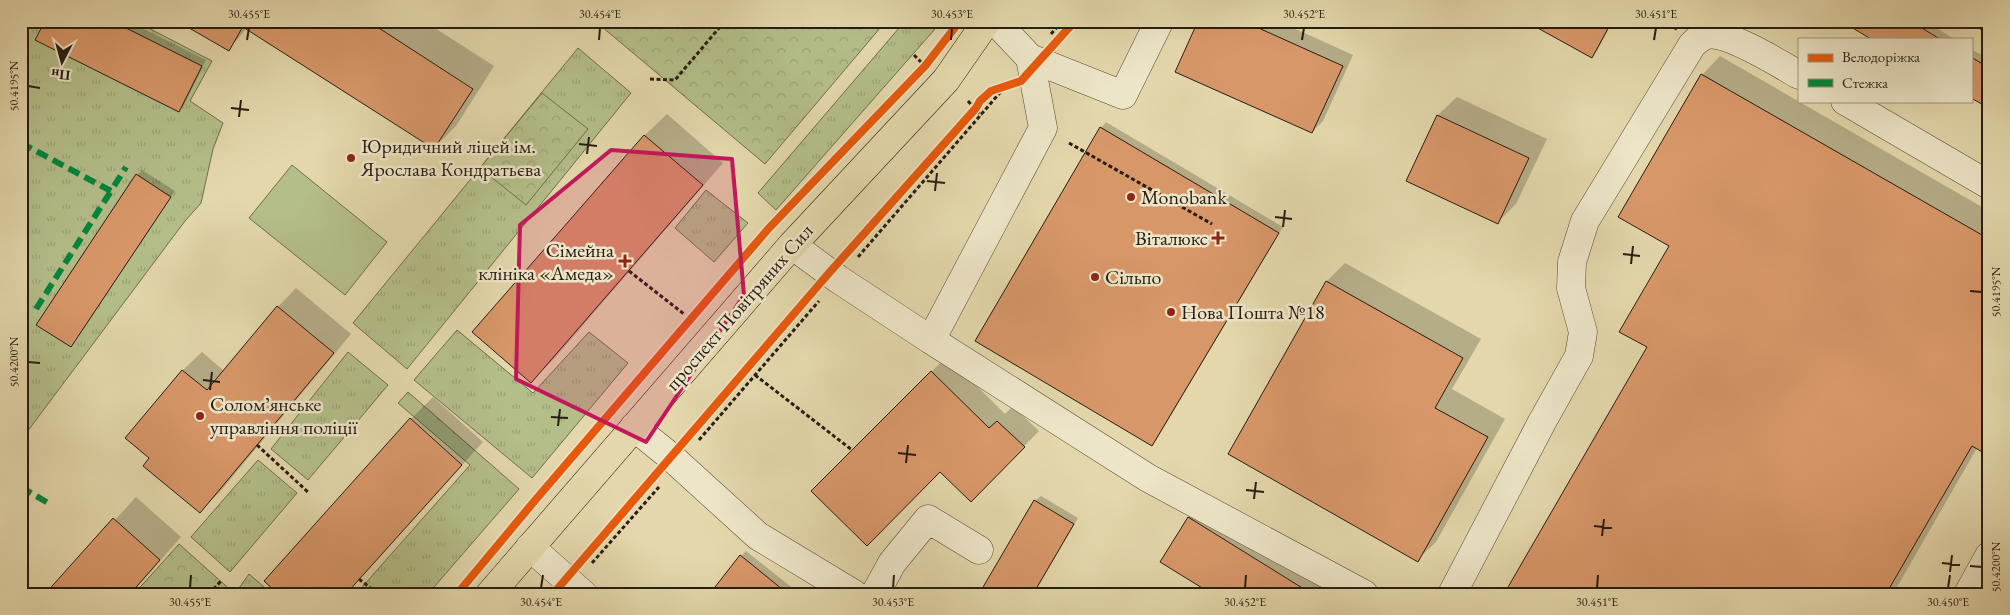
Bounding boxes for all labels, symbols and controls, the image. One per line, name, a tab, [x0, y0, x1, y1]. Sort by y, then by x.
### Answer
text: 30.455°E	[228, 6, 270, 22]
text: 30.454°E	[579, 6, 621, 22]
text: 30.453°E	[931, 6, 973, 22]
text: 30.452°E	[1283, 6, 1325, 22]
text: 30.451°E	[1635, 6, 1677, 22]
north arrow	[38, 38, 88, 88]
legend	[1798, 38, 1972, 102]
text: Велодоріжка	[1842, 47, 1920, 66]
text: 50.4195°N	[6, 60, 22, 111]
text: Пн	[50, 65, 71, 85]
text: Стежка	[1842, 73, 1888, 92]
place label: Юридичний ліцей ім. Ярослава Кондратьєва	[360, 133, 541, 182]
marker: Юридичний ліцей ім. Ярослава Кондратьєва	[345, 152, 357, 164]
place label: Monobank	[1141, 184, 1227, 210]
marker: Monobank	[1125, 191, 1137, 203]
street label: проспект Повітряних Сил	[659, 218, 819, 396]
place label: Віталюкс	[1135, 225, 1208, 251]
marker: Віталюкс	[1212, 232, 1224, 244]
place label: Сімейна клініка «Амеда»	[478, 237, 614, 286]
marker: Сімейна клініка «Амеда»	[618, 254, 632, 268]
place label: Сільпо	[1105, 264, 1162, 290]
text: 50.4195°N	[1988, 266, 2004, 317]
marker: Сільпо	[1089, 271, 1101, 283]
place label: Нова Пошта №18	[1181, 299, 1325, 325]
marker: Нова Пошта №18	[1165, 306, 1177, 318]
text: 50.4200°N	[6, 336, 22, 387]
place label: Соломʼянське управління поліції	[210, 391, 358, 440]
marker: Соломʼянське управління поліції	[194, 410, 206, 422]
text: 50.4200°N	[1988, 541, 2004, 592]
text: 30.455°E	[169, 594, 211, 610]
text: 30.454°E	[520, 594, 562, 610]
text: 30.453°E	[872, 594, 914, 610]
text: 30.452°E	[1224, 594, 1266, 610]
text: 30.451°E	[1576, 594, 1618, 610]
text: 30.450°E	[1927, 594, 1969, 610]

